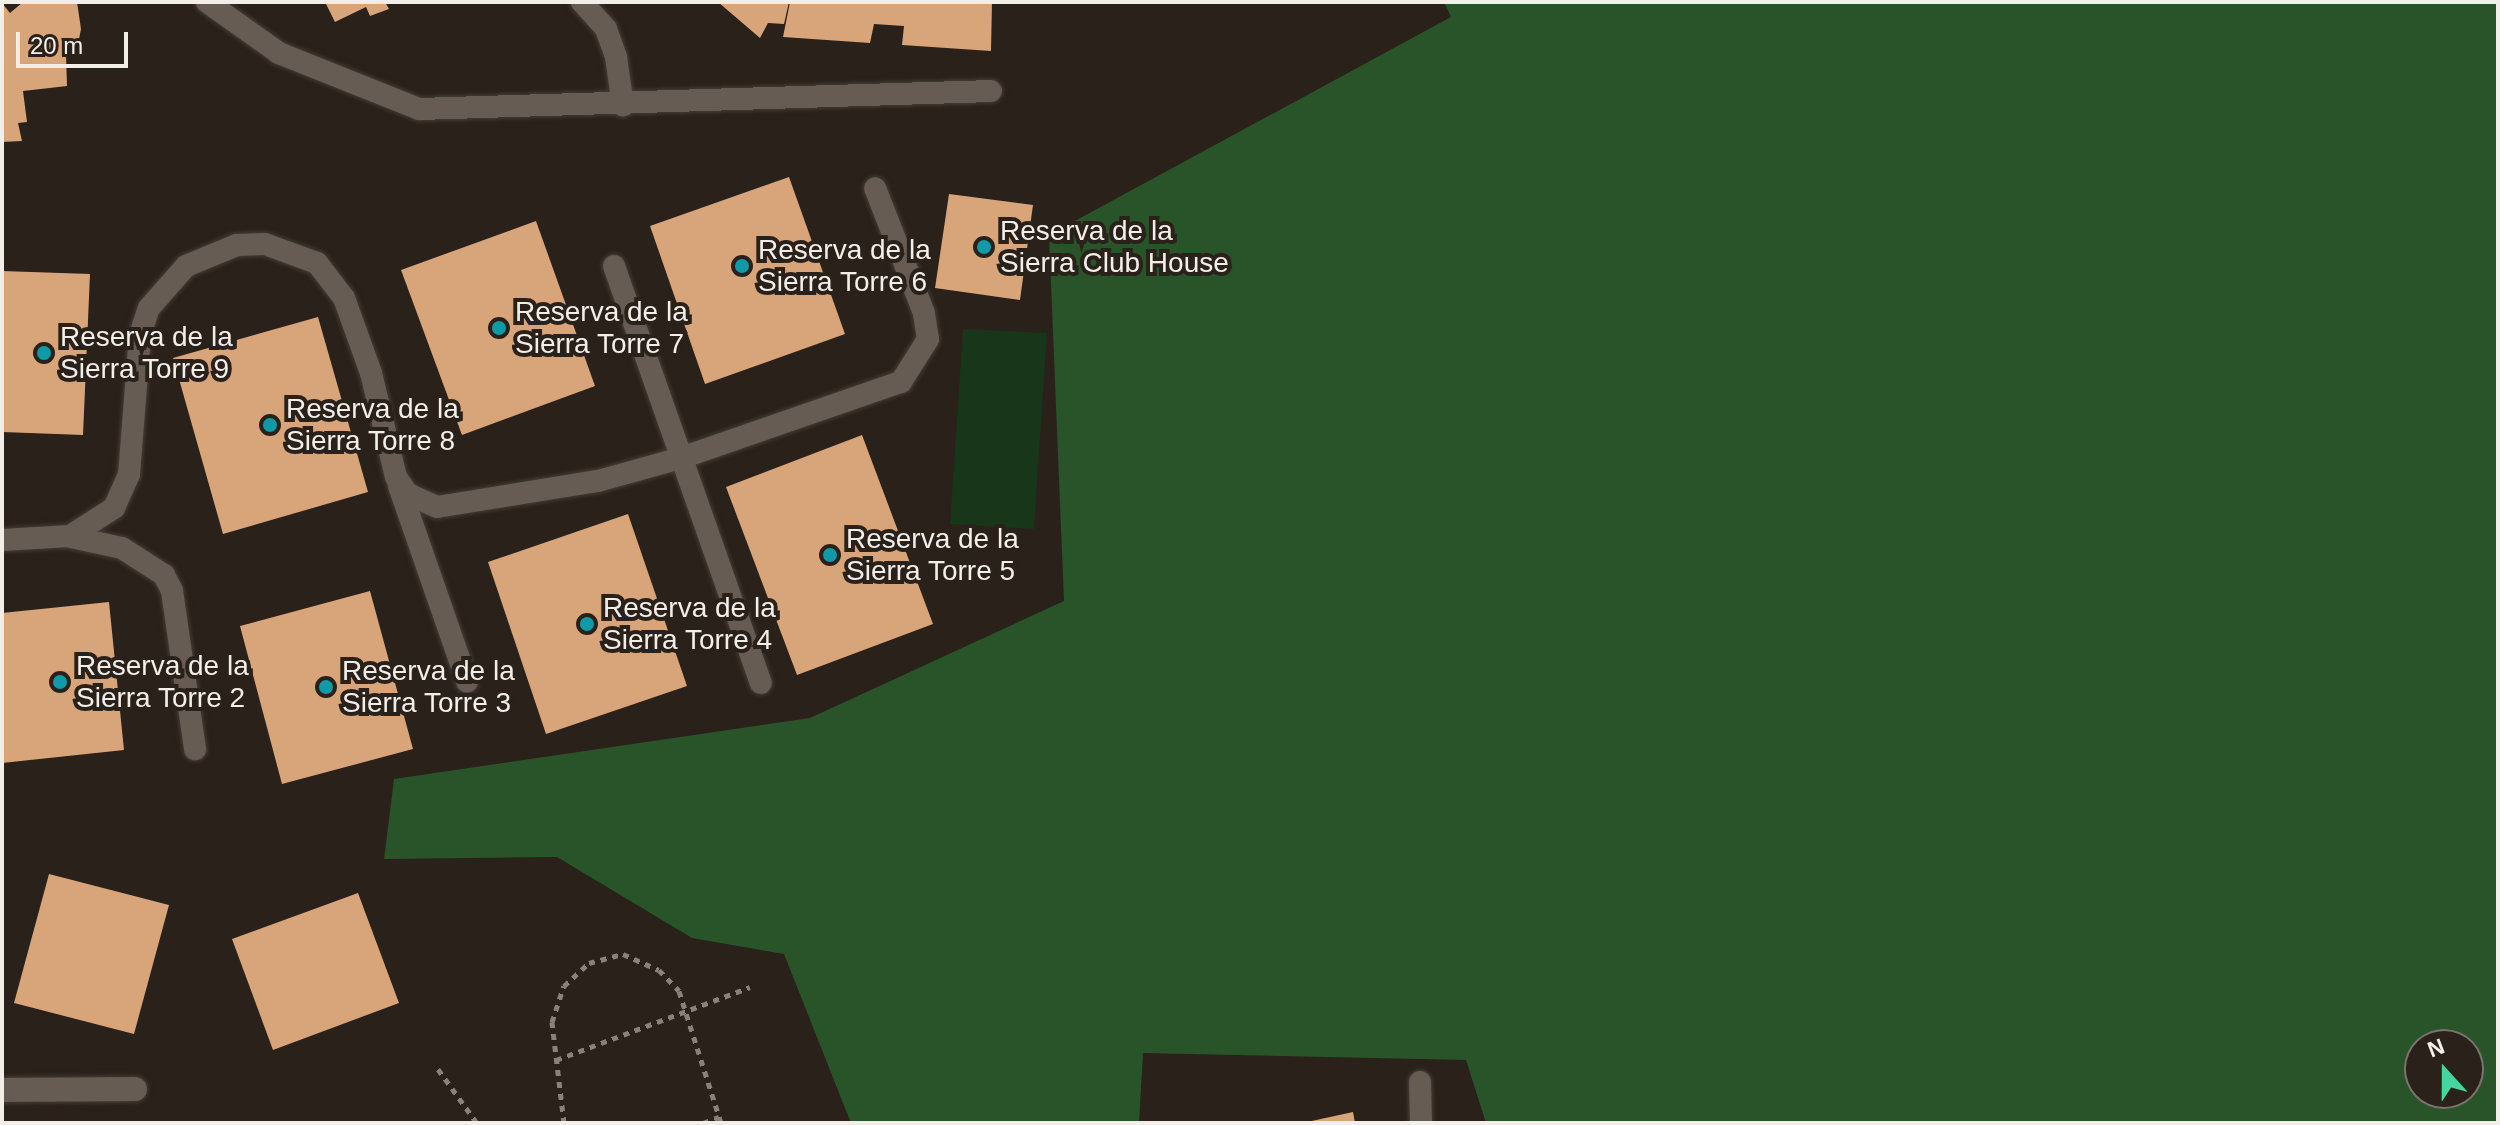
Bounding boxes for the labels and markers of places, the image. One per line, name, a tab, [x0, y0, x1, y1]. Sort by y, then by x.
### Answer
place label: Reserva de la Sierra Club House	[1000, 214, 1229, 280]
place label: Reserva de la Sierra Torre 6	[758, 233, 931, 299]
marker: Reserva de la Sierra Club House	[975, 238, 993, 256]
marker: Reserva de la Sierra Torre 6	[733, 257, 751, 275]
place label: Reserva de la Sierra Torre 7	[515, 295, 688, 361]
marker: Reserva de la Sierra Torre 7	[490, 319, 508, 337]
place label: Reserva de la Sierra Torre 9	[60, 320, 233, 386]
marker: Reserva de la Sierra Torre 9	[35, 344, 53, 362]
place label: Reserva de la Sierra Torre 8	[286, 392, 459, 458]
marker: Reserva de la Sierra Torre 8	[261, 416, 279, 434]
place label: Reserva de la Sierra Torre 5	[846, 522, 1019, 588]
marker: Reserva de la Sierra Torre 5	[821, 546, 839, 564]
place label: Reserva de la Sierra Torre 4	[603, 591, 776, 657]
marker: Reserva de la Sierra Torre 4	[578, 615, 596, 633]
place label: Reserva de la Sierra Torre 2	[76, 649, 249, 715]
place label: Reserva de la Sierra Torre 3	[342, 654, 515, 720]
marker: Reserva de la Sierra Torre 2	[51, 673, 69, 691]
marker: Reserva de la Sierra Torre 3	[317, 678, 335, 696]

